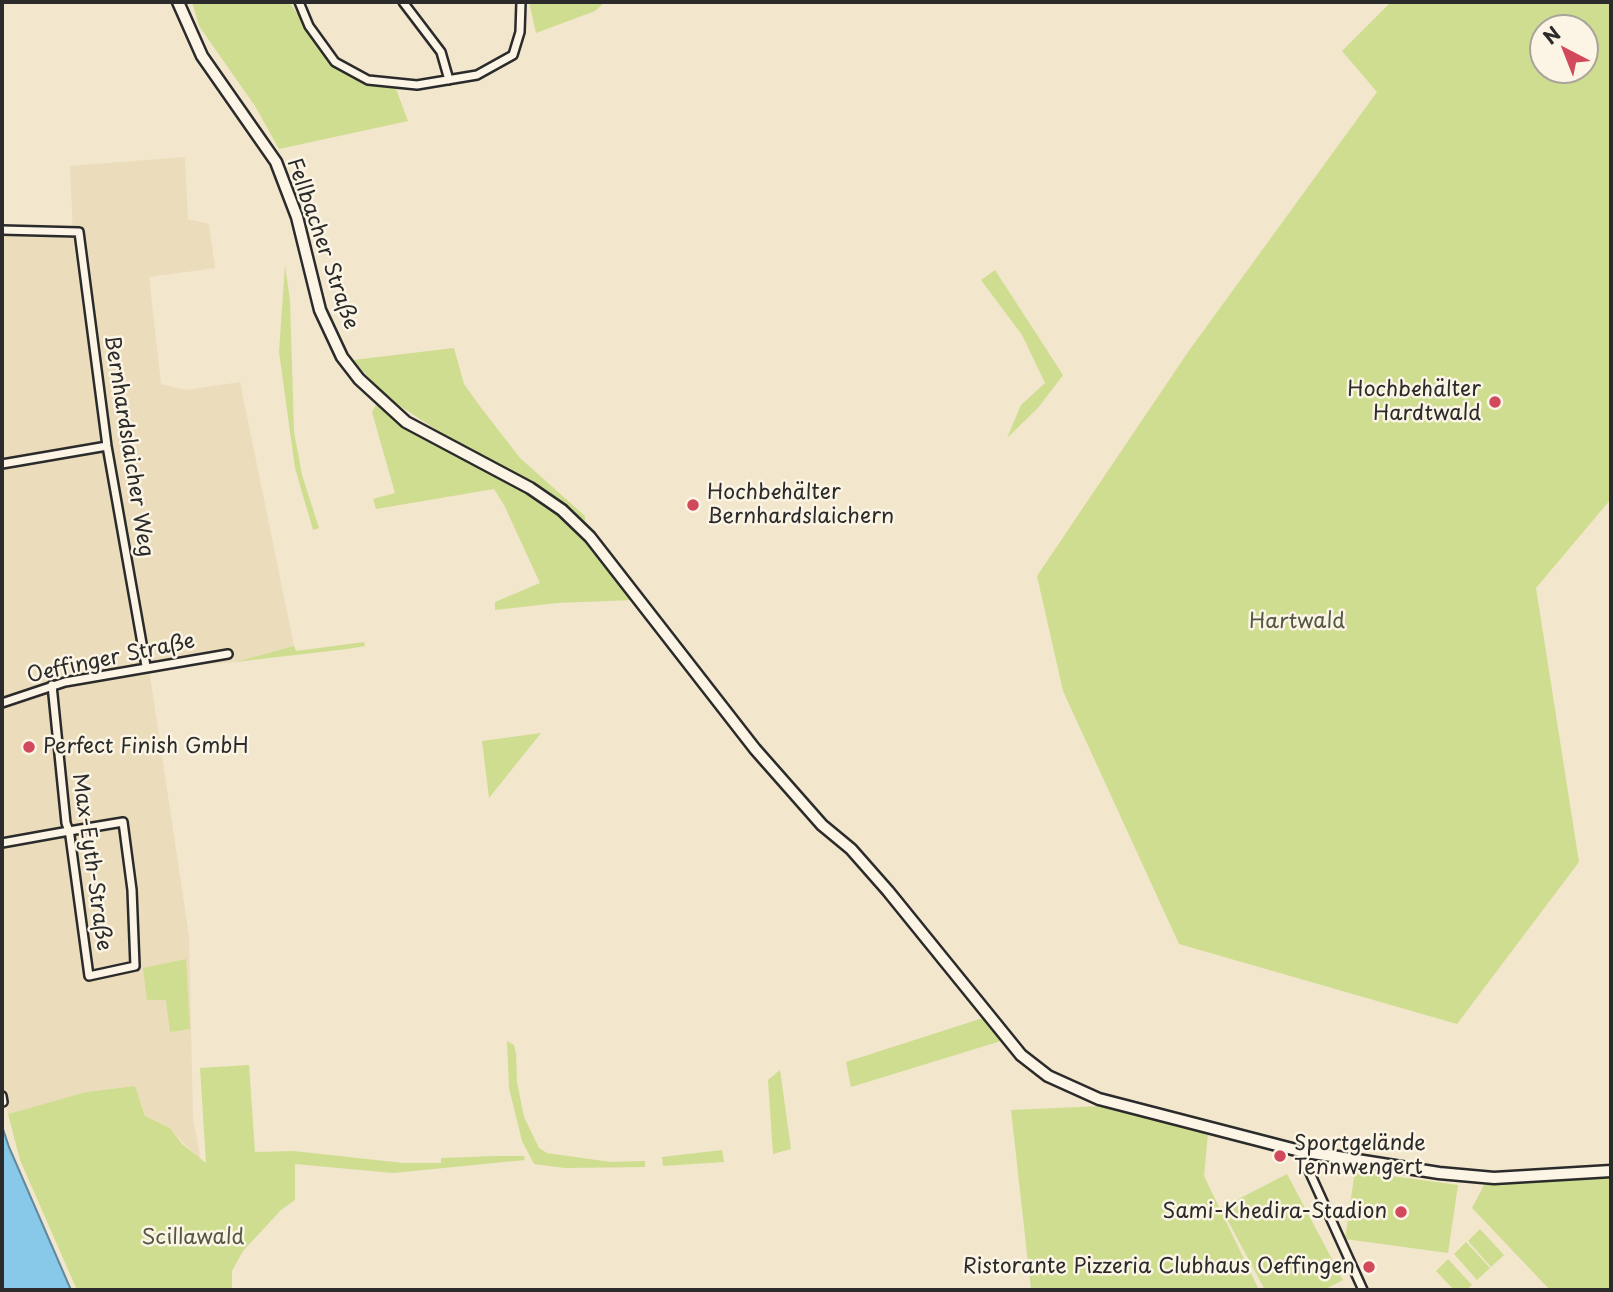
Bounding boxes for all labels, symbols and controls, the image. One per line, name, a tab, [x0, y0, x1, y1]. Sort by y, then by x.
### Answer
north arrow	[1529, 14, 1599, 84]
text: N	[1536, 19, 1566, 50]
street label: Fellbacher Straße	[281, 155, 363, 333]
street label: Bernhardslaicher Weg	[98, 333, 158, 559]
place label: Hochbehälter Hardtwald	[1347, 377, 1481, 427]
marker: Hochbehälter Hardtwald	[1487, 394, 1503, 410]
place label: Hochbehälter Bernhardslaichern	[707, 480, 894, 530]
marker: Hochbehälter Bernhardslaichern	[685, 497, 701, 513]
park label: Hartwald	[1249, 609, 1345, 635]
street label: Oeffinger Straße	[25, 629, 197, 689]
place label: Perfect Finish GmbH	[43, 734, 249, 760]
marker: Perfect Finish GmbH	[21, 739, 37, 755]
street label: Max-Eyth-Straße	[66, 772, 116, 952]
place label: Sportgelände Tennwengert	[1294, 1131, 1426, 1181]
marker: Sportgelände Tennwengert	[1272, 1148, 1288, 1164]
place label: Sami-Khedira-Stadion	[1162, 1199, 1387, 1225]
marker: Sami-Khedira-Stadion	[1393, 1204, 1409, 1220]
park label: Scillawald	[142, 1225, 244, 1251]
place label: Ristorante Pizzeria Clubhaus Oeffingen	[963, 1254, 1355, 1280]
marker: Ristorante Pizzeria Clubhaus Oeffingen	[1361, 1259, 1377, 1275]

